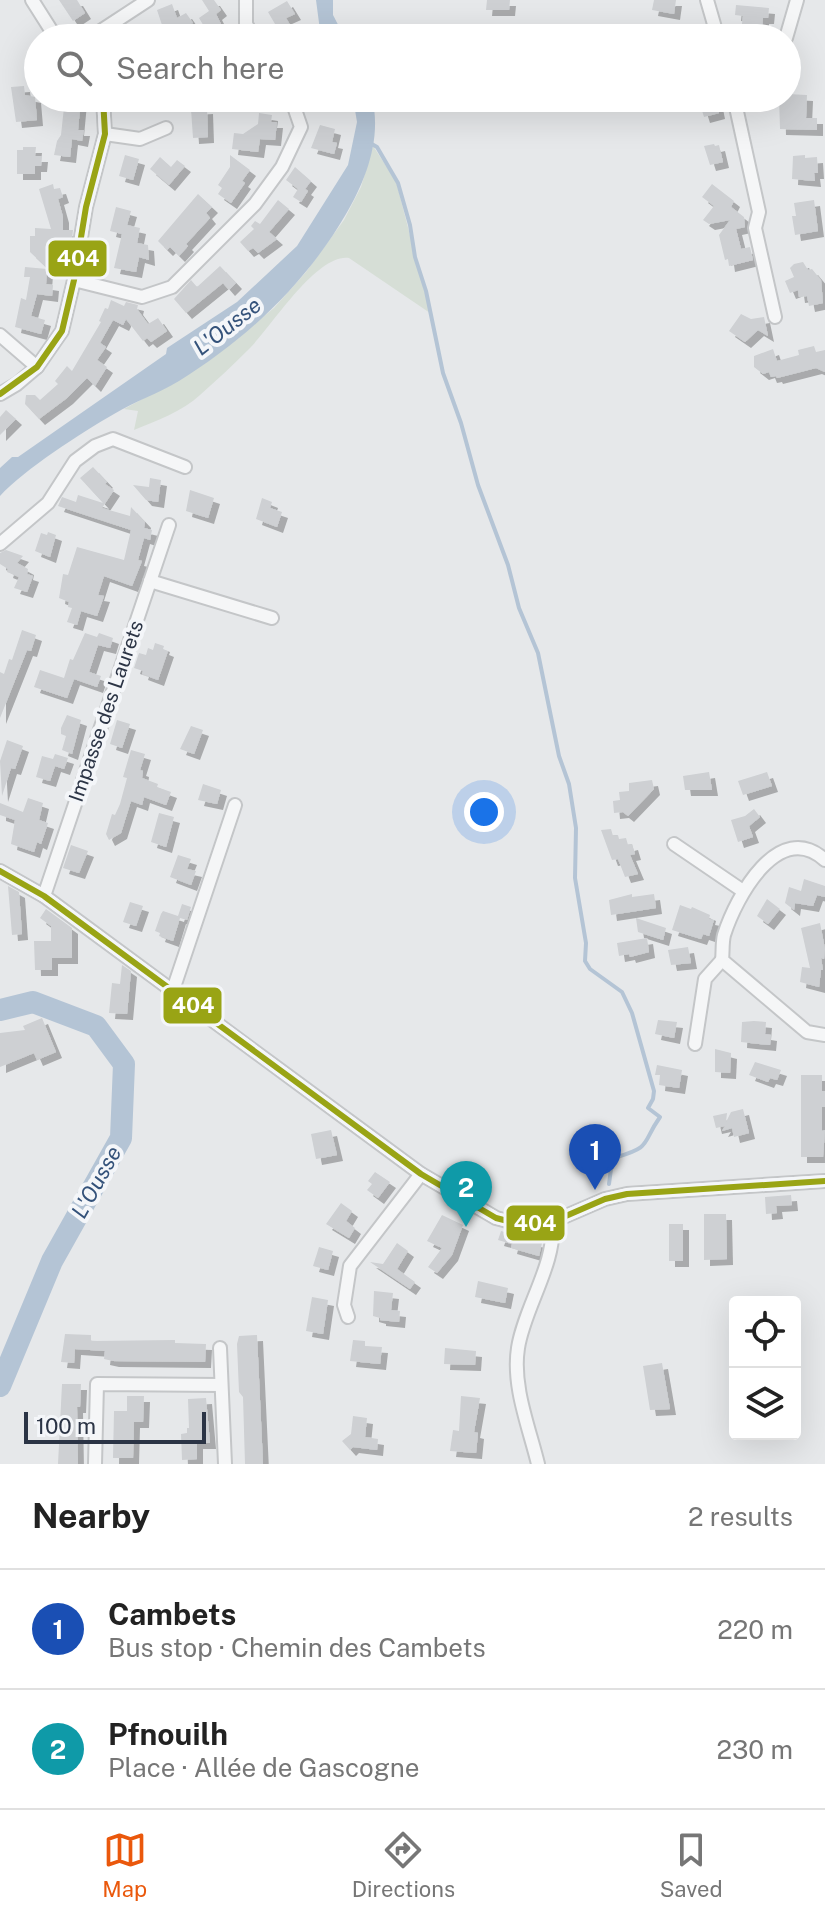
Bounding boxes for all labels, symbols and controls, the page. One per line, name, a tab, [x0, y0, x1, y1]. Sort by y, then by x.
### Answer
search box	[24, 24, 801, 112]
icon: search	[52, 46, 96, 90]
text: Search here	[116, 50, 284, 86]
line badge: 404	[47, 239, 108, 278]
text: 404	[57, 245, 99, 271]
water label: L'Ousse	[188, 291, 266, 360]
street label: Impasse des Laurets	[64, 617, 148, 805]
your location	[464, 792, 504, 832]
line badge: 404	[162, 986, 223, 1025]
text: 404	[172, 992, 214, 1018]
pin: 1	[569, 1124, 621, 1190]
water label: L'Ousse	[66, 1141, 126, 1223]
pin: 2	[440, 1161, 492, 1227]
line badge: 404	[505, 1204, 566, 1242]
text: 404	[514, 1210, 556, 1236]
map controls	[729, 1296, 801, 1440]
button: locate	[729, 1296, 801, 1368]
button: layers	[729, 1368, 801, 1440]
scale bar	[24, 1408, 206, 1444]
text: 100 m	[36, 1413, 96, 1439]
text: Nearby	[32, 1496, 150, 1536]
text: 2 results	[688, 1501, 793, 1532]
text: Cambets	[108, 1596, 236, 1632]
text: 1	[52, 1614, 64, 1645]
text: 220 m	[717, 1614, 793, 1645]
text: Bus stop · Chemin des Cambets	[108, 1632, 486, 1663]
text: Pfnouilh	[108, 1716, 228, 1752]
text: 2	[50, 1734, 66, 1765]
text: 230 m	[717, 1734, 793, 1765]
text: Place · Allée de Gascogne	[108, 1752, 420, 1783]
tab: Map	[102, 1828, 147, 1902]
tab: Directions	[352, 1828, 455, 1902]
tab: Saved	[660, 1828, 723, 1902]

